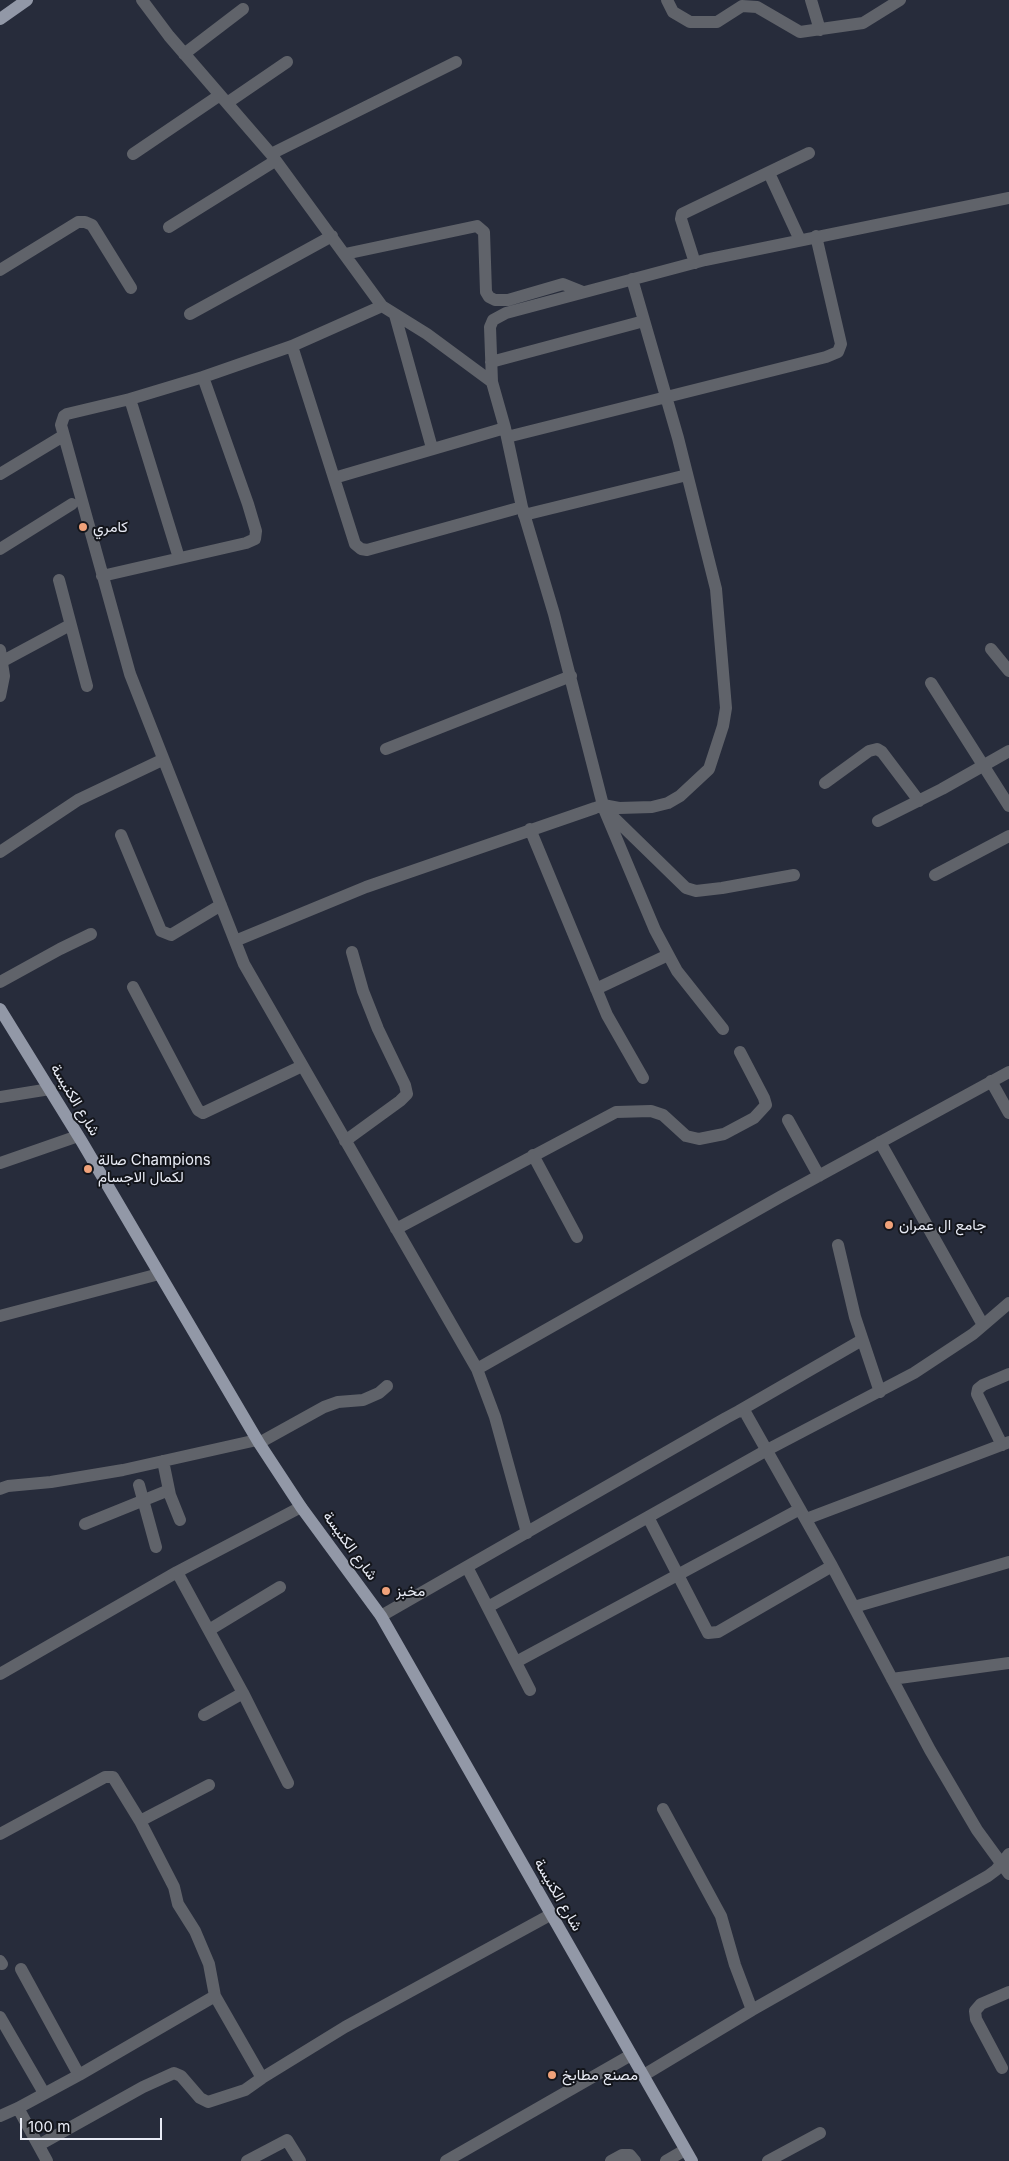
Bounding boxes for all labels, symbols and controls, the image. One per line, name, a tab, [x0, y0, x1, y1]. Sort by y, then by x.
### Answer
place label: كامري	[93, 518, 128, 536]
marker: كامري	[77, 521, 89, 533]
street label: شارع الكنيسة	[46, 1061, 104, 1139]
place label: صالة Champions لكمال الاجسام	[98, 1151, 211, 1186]
marker: صالة Champions لكمال الاجسام	[82, 1163, 94, 1175]
place label: جامع ال عمران	[899, 1216, 986, 1234]
marker: جامع ال عمران	[883, 1219, 895, 1231]
street label: شارع الكنيسة	[319, 1508, 381, 1584]
place label: مخبز	[396, 1582, 425, 1600]
marker: مخبز	[380, 1585, 392, 1597]
street label: شارع الكنيسة	[530, 1856, 586, 1934]
place label: مصنع مطابخ	[562, 2066, 638, 2084]
marker: مصنع مطابخ	[546, 2069, 558, 2081]
scale bar	[22, 2108, 165, 2140]
text: 100 m	[28, 2117, 70, 2136]

